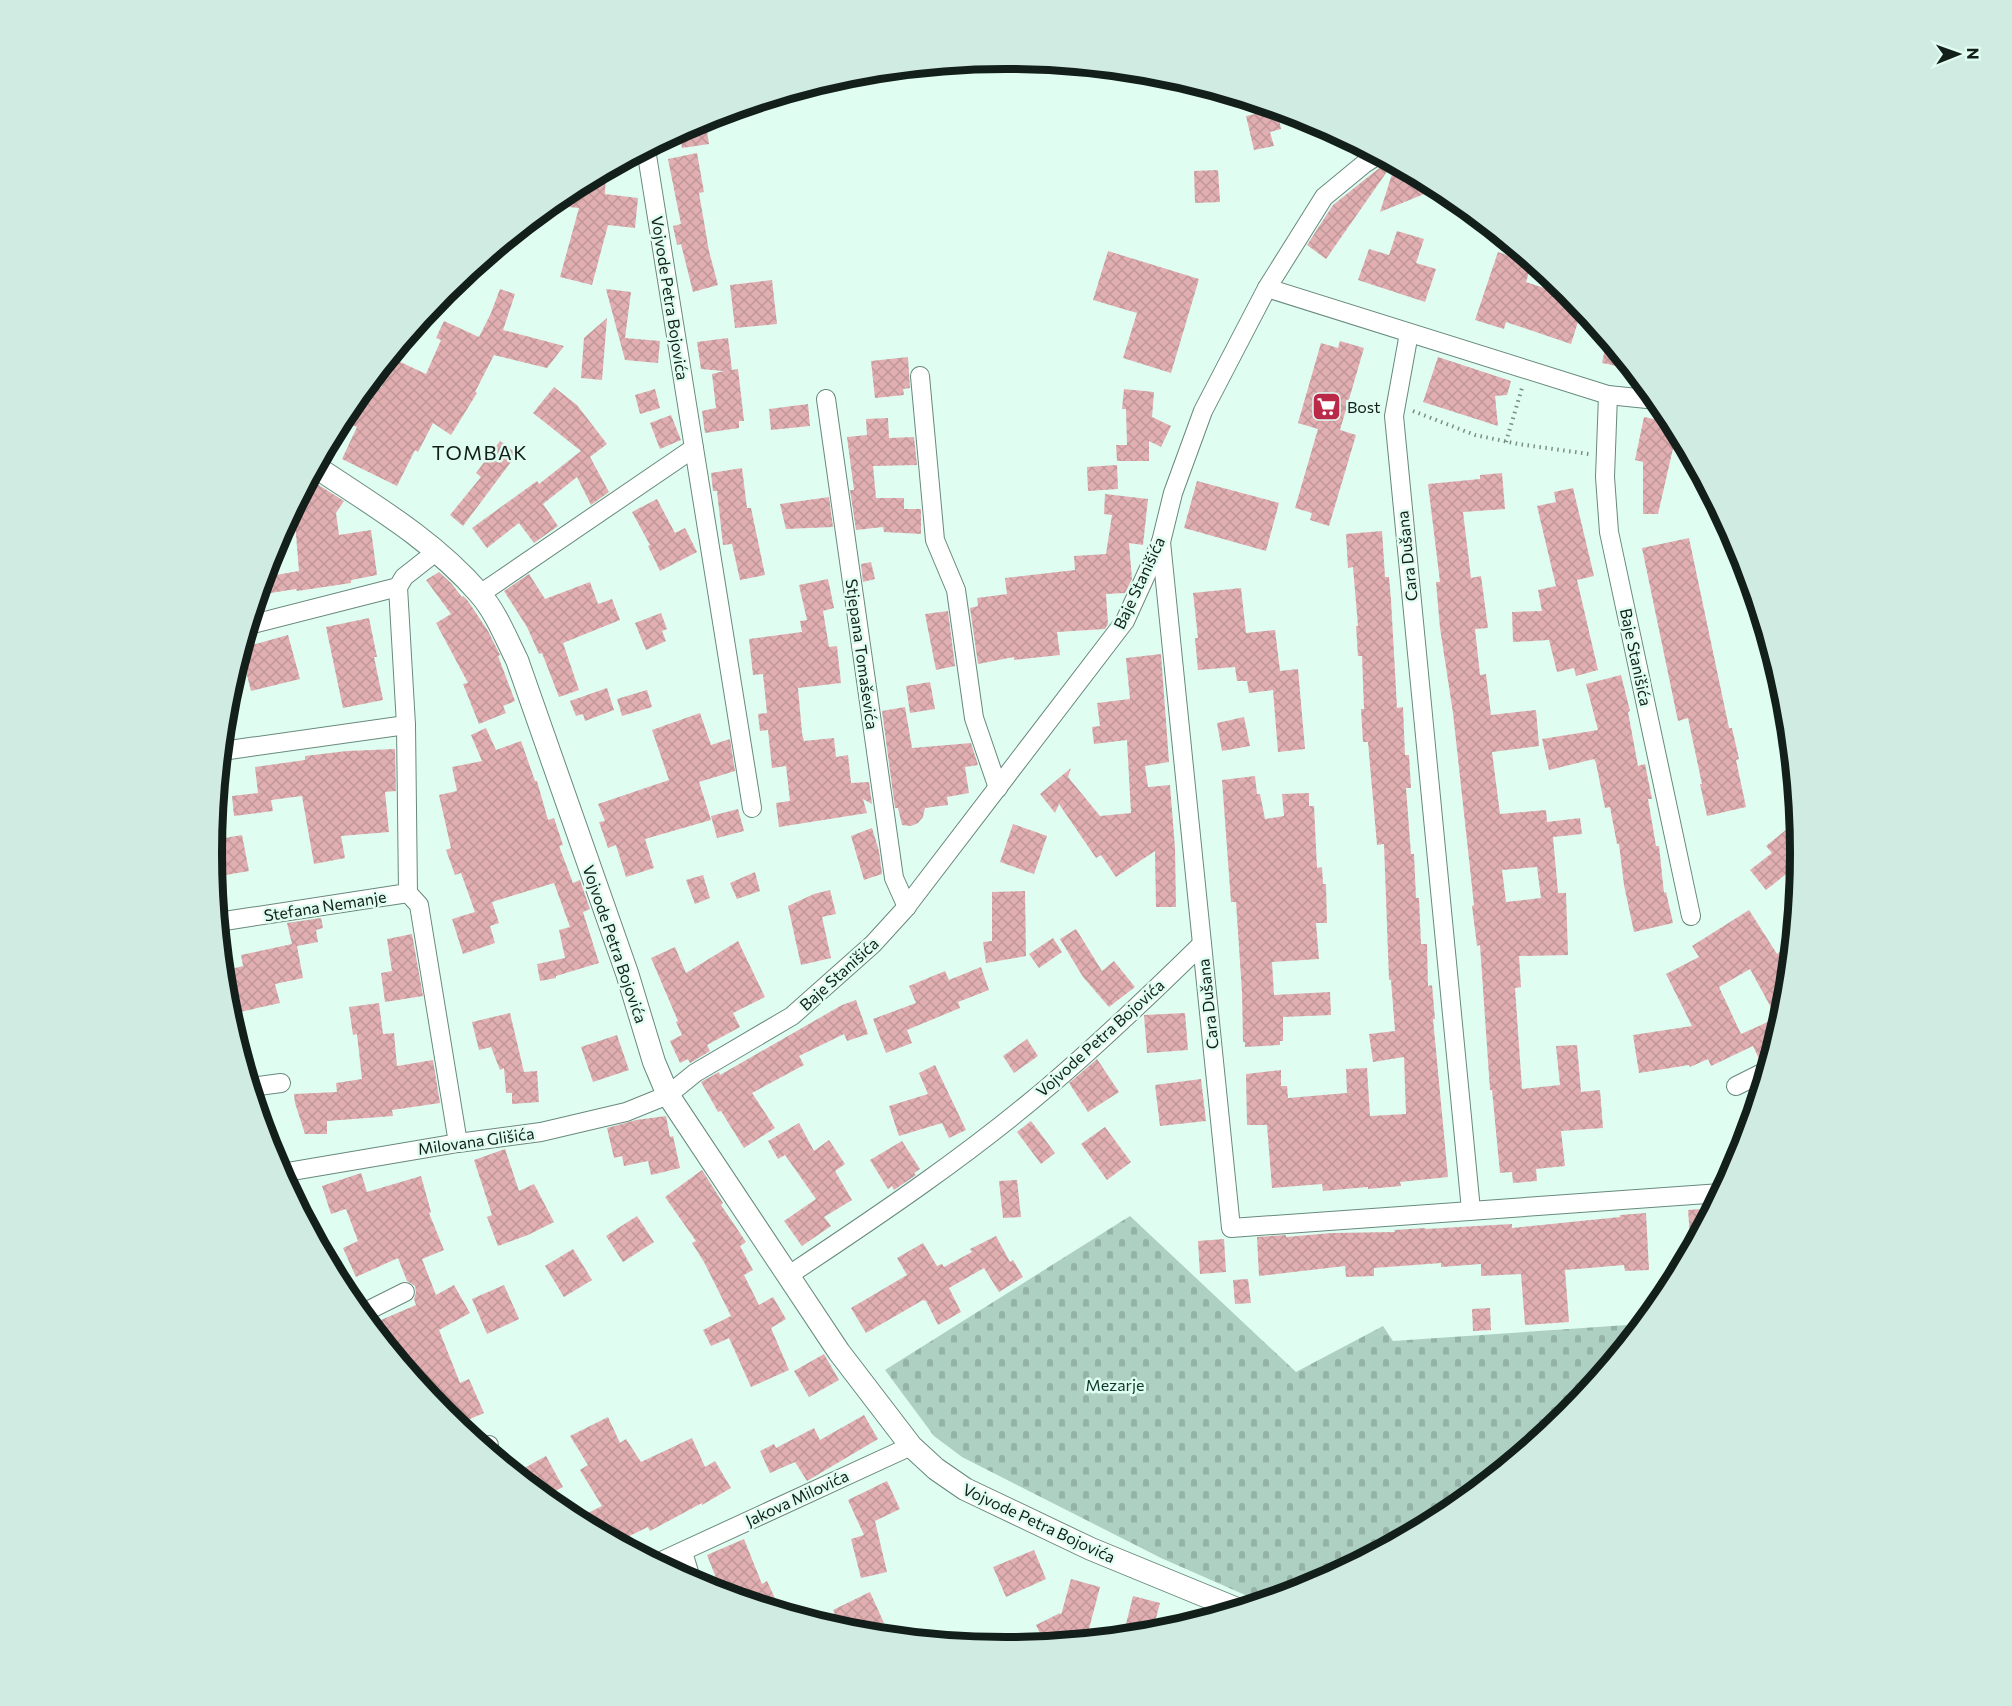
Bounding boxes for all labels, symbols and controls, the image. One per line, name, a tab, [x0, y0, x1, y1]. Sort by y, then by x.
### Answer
north arrow	[1928, 24, 1988, 84]
text: N	[1964, 48, 1983, 60]
street label: Vojvode Petra Bojovića	[648, 215, 693, 381]
supermarket icon: Bost	[1310, 391, 1342, 423]
place label: Bost	[1347, 397, 1381, 416]
district label: TOMBAK	[432, 440, 528, 464]
street label: Cara Dušana	[1392, 510, 1421, 602]
street label: Baje Stanišića	[1109, 534, 1168, 632]
street label: Stjepana Tomaševića	[843, 577, 882, 730]
street label: Baje Stanišića	[1617, 606, 1656, 707]
street label: Vojvode Petra Bojovića	[579, 862, 651, 1025]
street label: Stefana Nemanje	[262, 886, 387, 925]
street label: Baje Stanišića	[795, 933, 882, 1014]
street label: Cara Dušana	[1193, 958, 1222, 1050]
street label: Vojvode Petra Bojovića	[1032, 975, 1168, 1100]
street label: Milovana Glišića	[416, 1123, 535, 1158]
park label: Mezarje	[1086, 1375, 1144, 1394]
street label: Jakova Milovića	[742, 1465, 851, 1530]
street label: Vojvode Petra Bojovića	[960, 1479, 1118, 1566]

